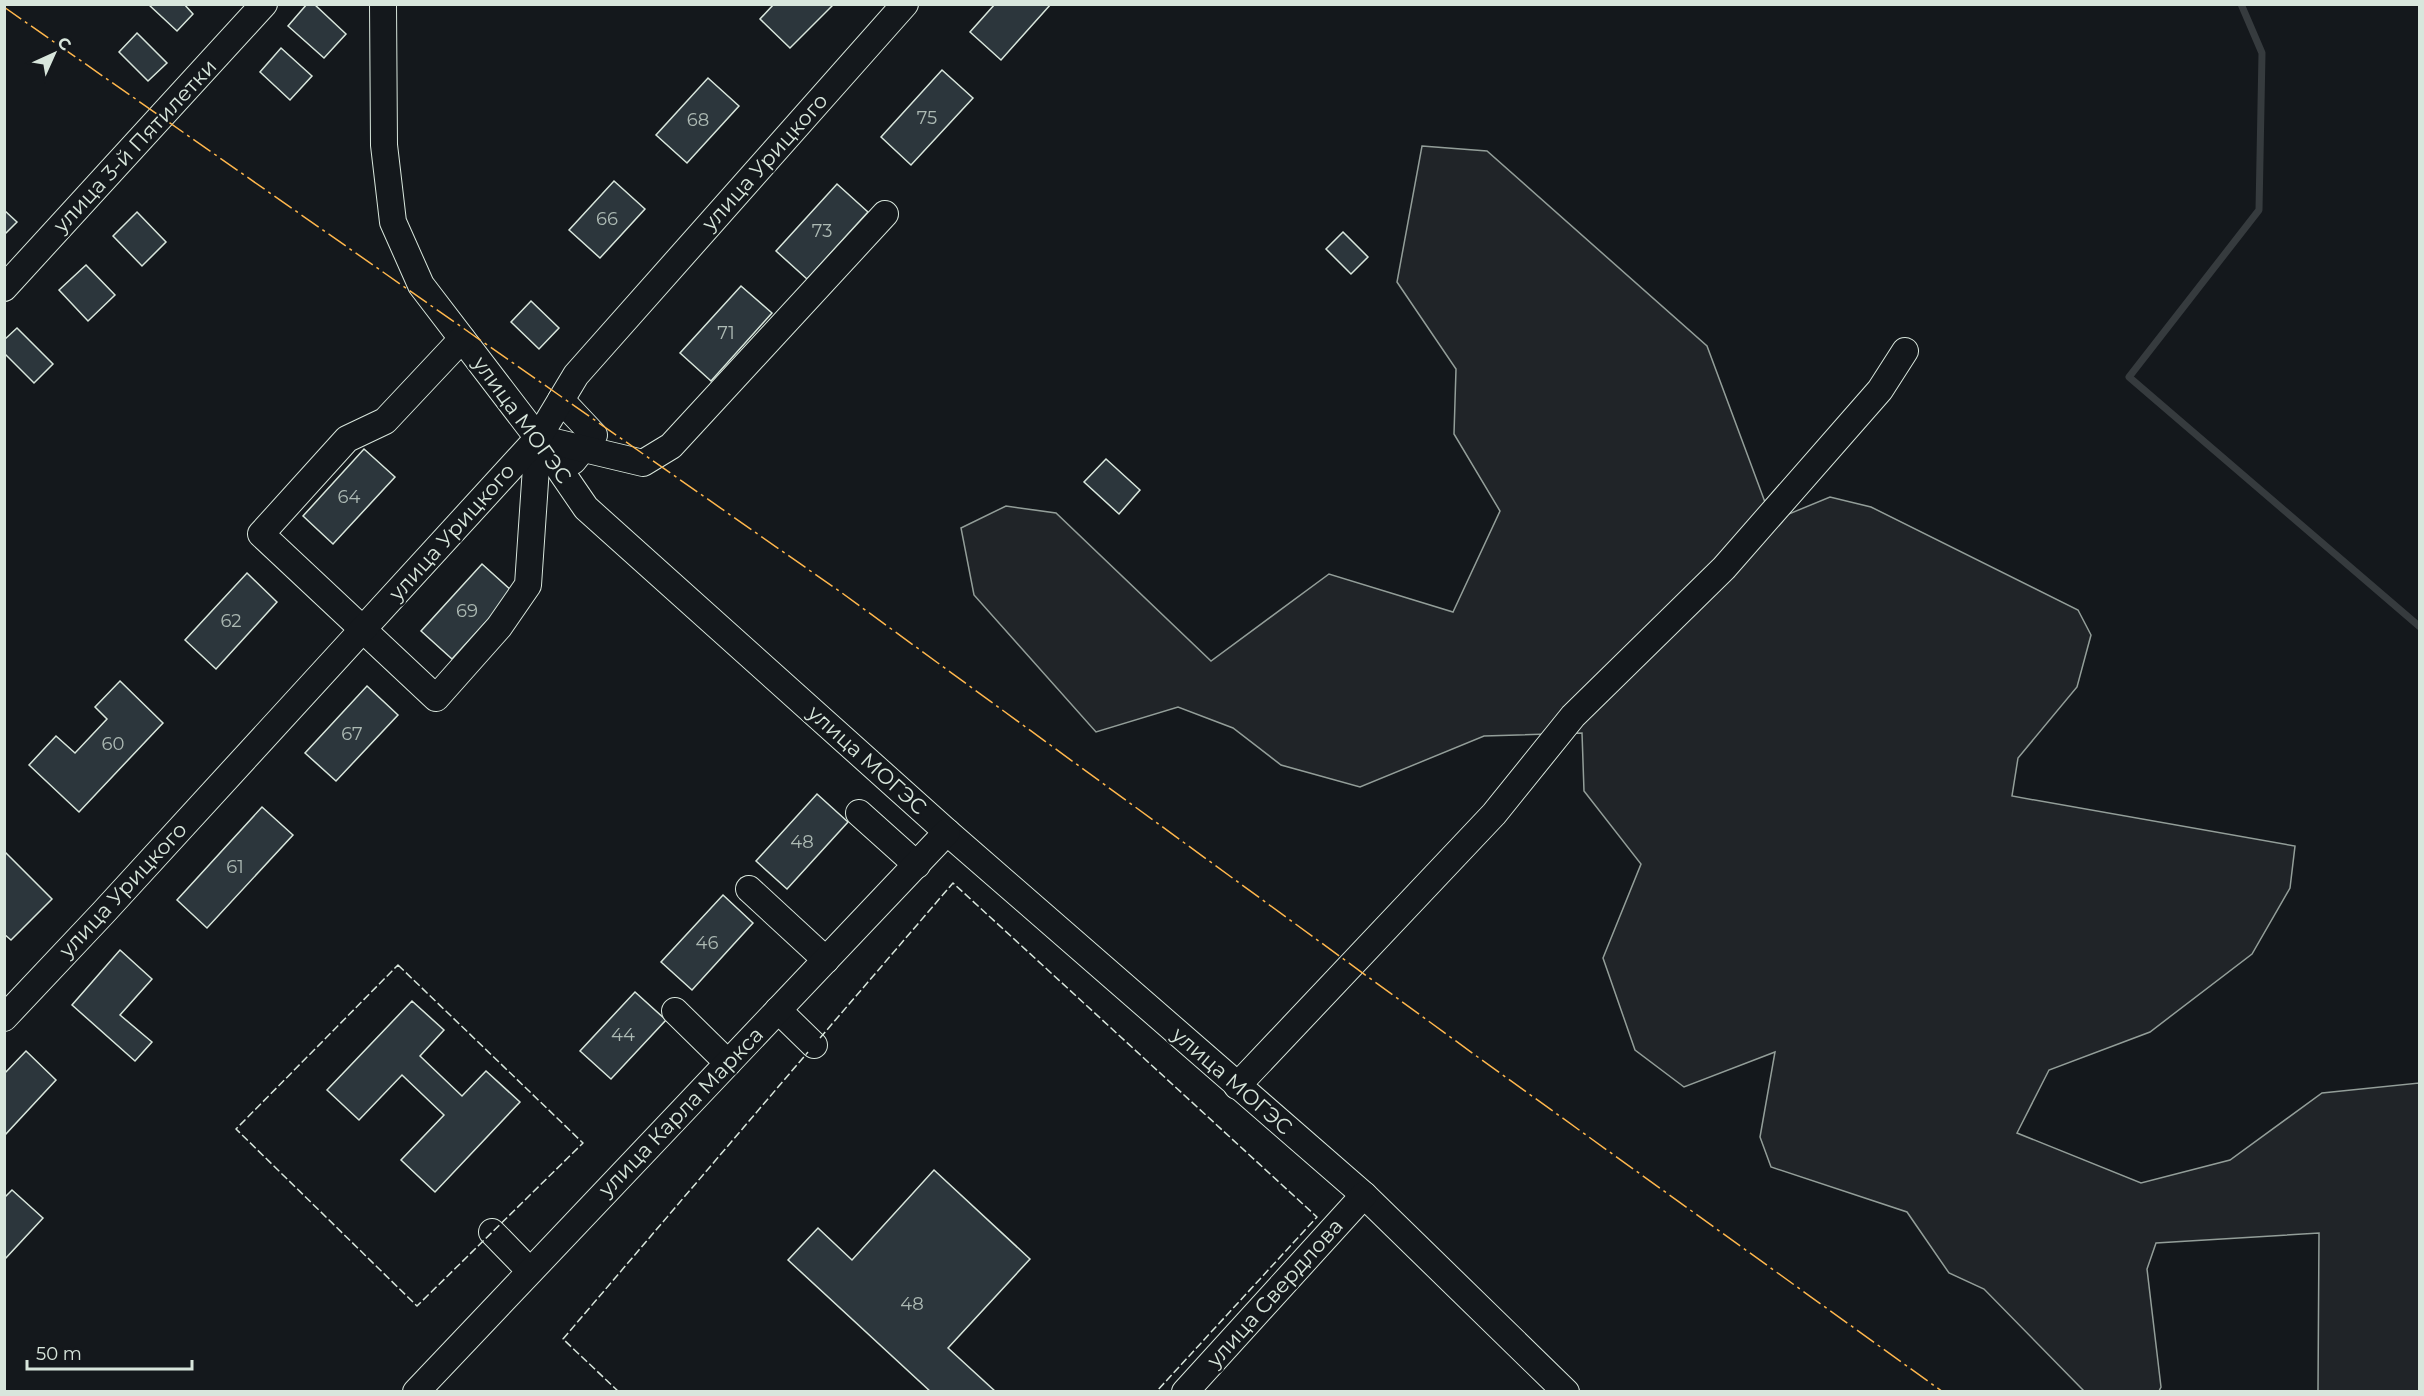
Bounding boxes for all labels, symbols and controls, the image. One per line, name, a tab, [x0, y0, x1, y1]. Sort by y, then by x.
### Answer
north arrow	[24, 24, 84, 84]
text: С	[53, 33, 75, 55]
street label: улица 3-й Пятилетки	[47, 54, 221, 238]
street label: улица Урицкого	[696, 88, 833, 236]
house number: 75	[917, 107, 937, 129]
house number: 68	[687, 109, 709, 131]
house number: 66	[596, 208, 618, 230]
house number: 73	[812, 220, 832, 242]
house number: 71	[717, 322, 735, 344]
street label: улица МОГЭС	[467, 350, 577, 488]
street label: улица Урицкого	[383, 458, 520, 606]
house number: 64	[338, 486, 361, 508]
house number: 69	[456, 600, 478, 622]
house number: 62	[220, 610, 242, 632]
street label: улица МОГЭС	[802, 699, 932, 819]
house number: 67	[341, 723, 363, 745]
house number: 60	[102, 733, 124, 755]
street label: улица Урицкого	[53, 817, 192, 963]
house number: 48	[790, 831, 814, 853]
house number: 61	[226, 856, 244, 878]
house number: 46	[696, 932, 718, 954]
street label: улица МОГЭС	[1166, 1021, 1298, 1140]
street label: улица Карла Маркса	[593, 1022, 768, 1202]
house number: 44	[611, 1024, 635, 1046]
street label: улица Свердлова	[1201, 1213, 1348, 1373]
house number: 48	[900, 1293, 924, 1315]
scale bar	[27, 1333, 192, 1371]
text: 50 m	[36, 1343, 82, 1365]

